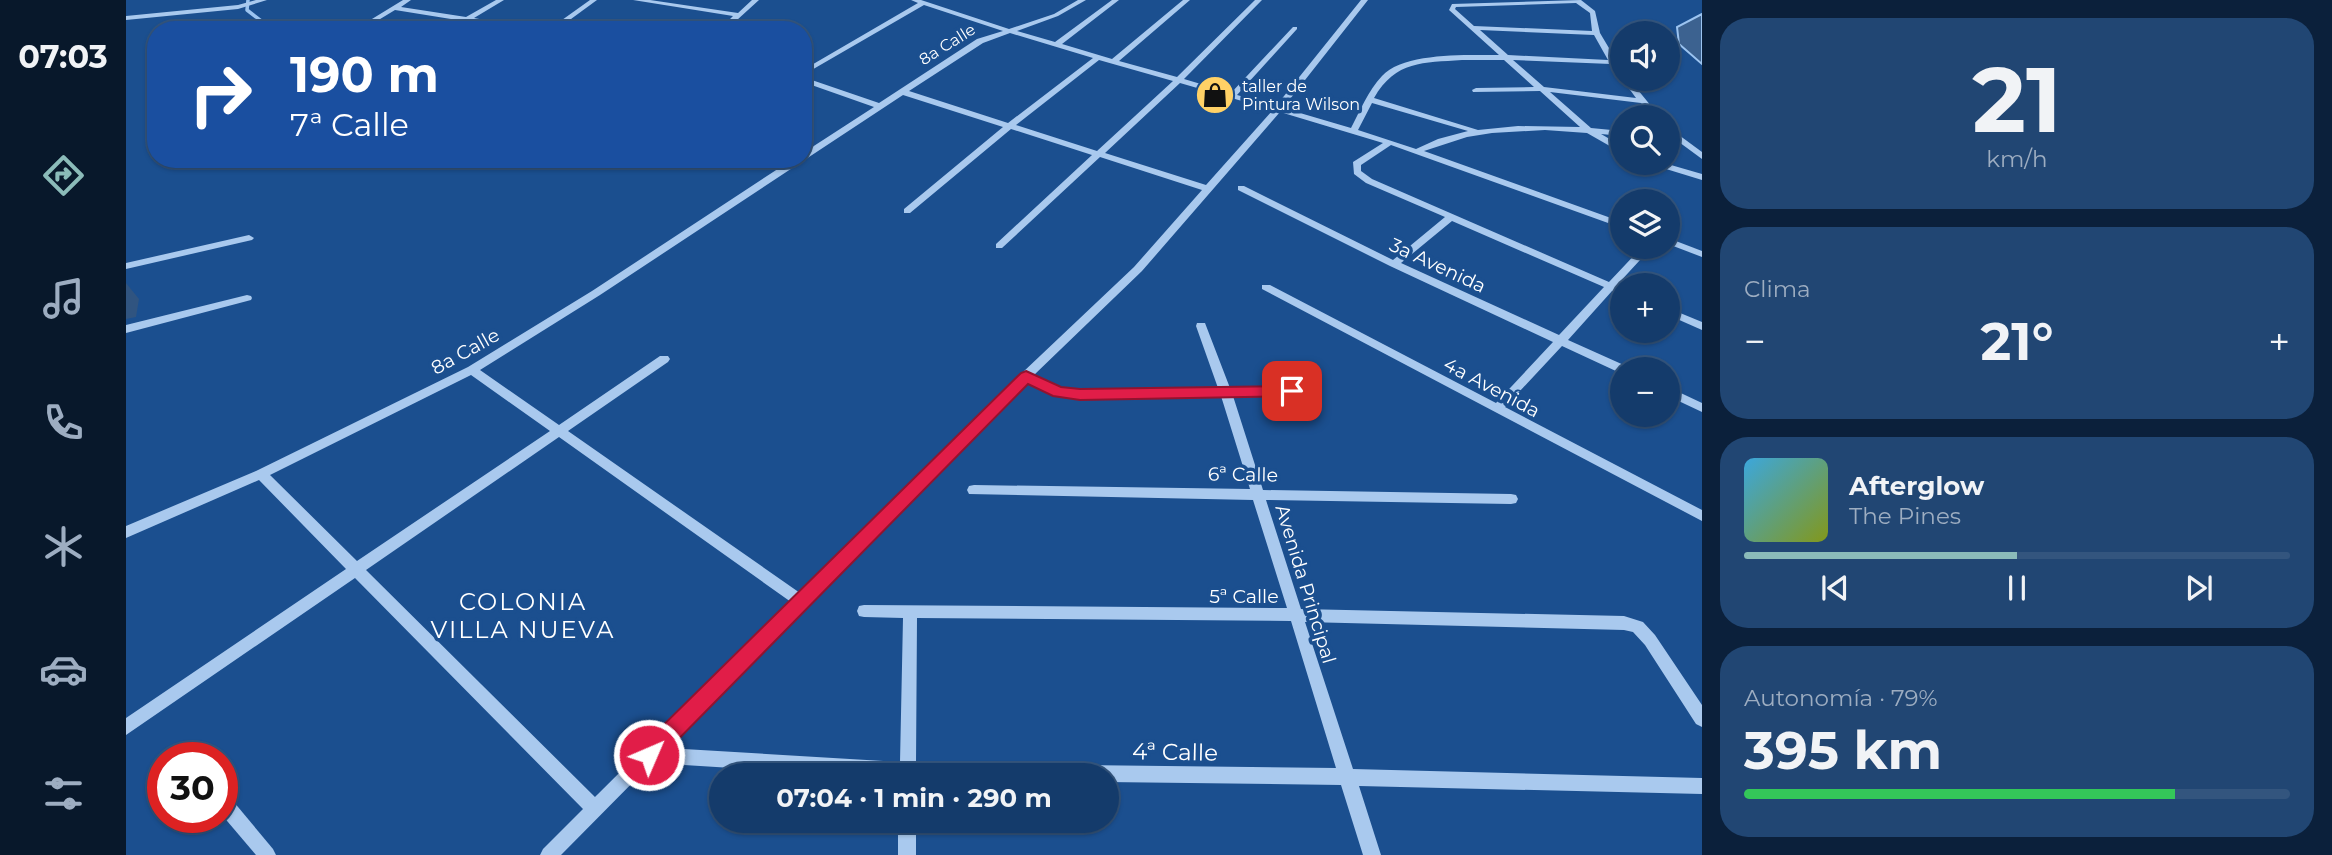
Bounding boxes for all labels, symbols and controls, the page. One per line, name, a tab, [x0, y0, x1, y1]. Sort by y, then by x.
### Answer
street label: 8a Calle	[916, 20, 979, 69]
map controls	[1610, 21, 1680, 427]
button: sound	[1610, 21, 1680, 91]
text: 07:03	[18, 37, 108, 76]
text: 21	[1972, 44, 2062, 155]
text: 190 m	[290, 45, 439, 104]
icon: right	[175, 49, 266, 140]
shop icon: taller de Pintura Wilson	[1194, 74, 1236, 116]
place label: taller de Pintura Wilson	[1242, 77, 1360, 114]
text: 7ª Calle	[290, 105, 409, 144]
button: search	[1610, 105, 1680, 175]
text: km/h	[1986, 145, 2048, 173]
icon: directions	[39, 151, 88, 200]
button: layers	[1610, 189, 1680, 259]
street label: 3a Avenida	[1386, 233, 1490, 298]
button: +	[1610, 273, 1680, 343]
icon: music	[39, 274, 88, 323]
text: Clima	[1744, 275, 1811, 303]
text: 21°	[1981, 310, 2053, 373]
text: −	[1744, 318, 1766, 365]
text: +	[2268, 318, 2290, 365]
street label: 8a Calle	[427, 323, 503, 380]
street label: 4a Avenida	[1440, 352, 1544, 422]
button: −	[1610, 357, 1680, 427]
pin	[1262, 361, 1322, 421]
icon: arrive	[1273, 372, 1311, 410]
icon: phone	[39, 398, 88, 447]
street label: 6ª Calle	[1208, 462, 1278, 487]
text: Afterglow	[1849, 470, 1984, 502]
street label: Avenida Principal	[1270, 502, 1341, 666]
text: The Pines	[1849, 502, 1961, 530]
icon: climate	[39, 522, 88, 571]
icon: previous	[1816, 569, 1854, 607]
icon: pause	[1998, 569, 2036, 607]
icon: next	[2180, 569, 2218, 607]
street label: 5ª Calle	[1209, 585, 1279, 608]
district label: COLONIA VILLA NUEVA	[431, 587, 615, 644]
icon: car	[39, 645, 88, 694]
text: Autonomía · 79%	[1744, 684, 1938, 712]
position arrow	[612, 718, 686, 792]
text: 395 km	[1744, 719, 1942, 782]
street label: 4ª Calle	[1132, 737, 1218, 767]
speed limit sign: 30	[147, 742, 238, 833]
icon: filters	[39, 769, 88, 818]
text: 07:04 · 1 min · 290 m	[776, 782, 1052, 814]

